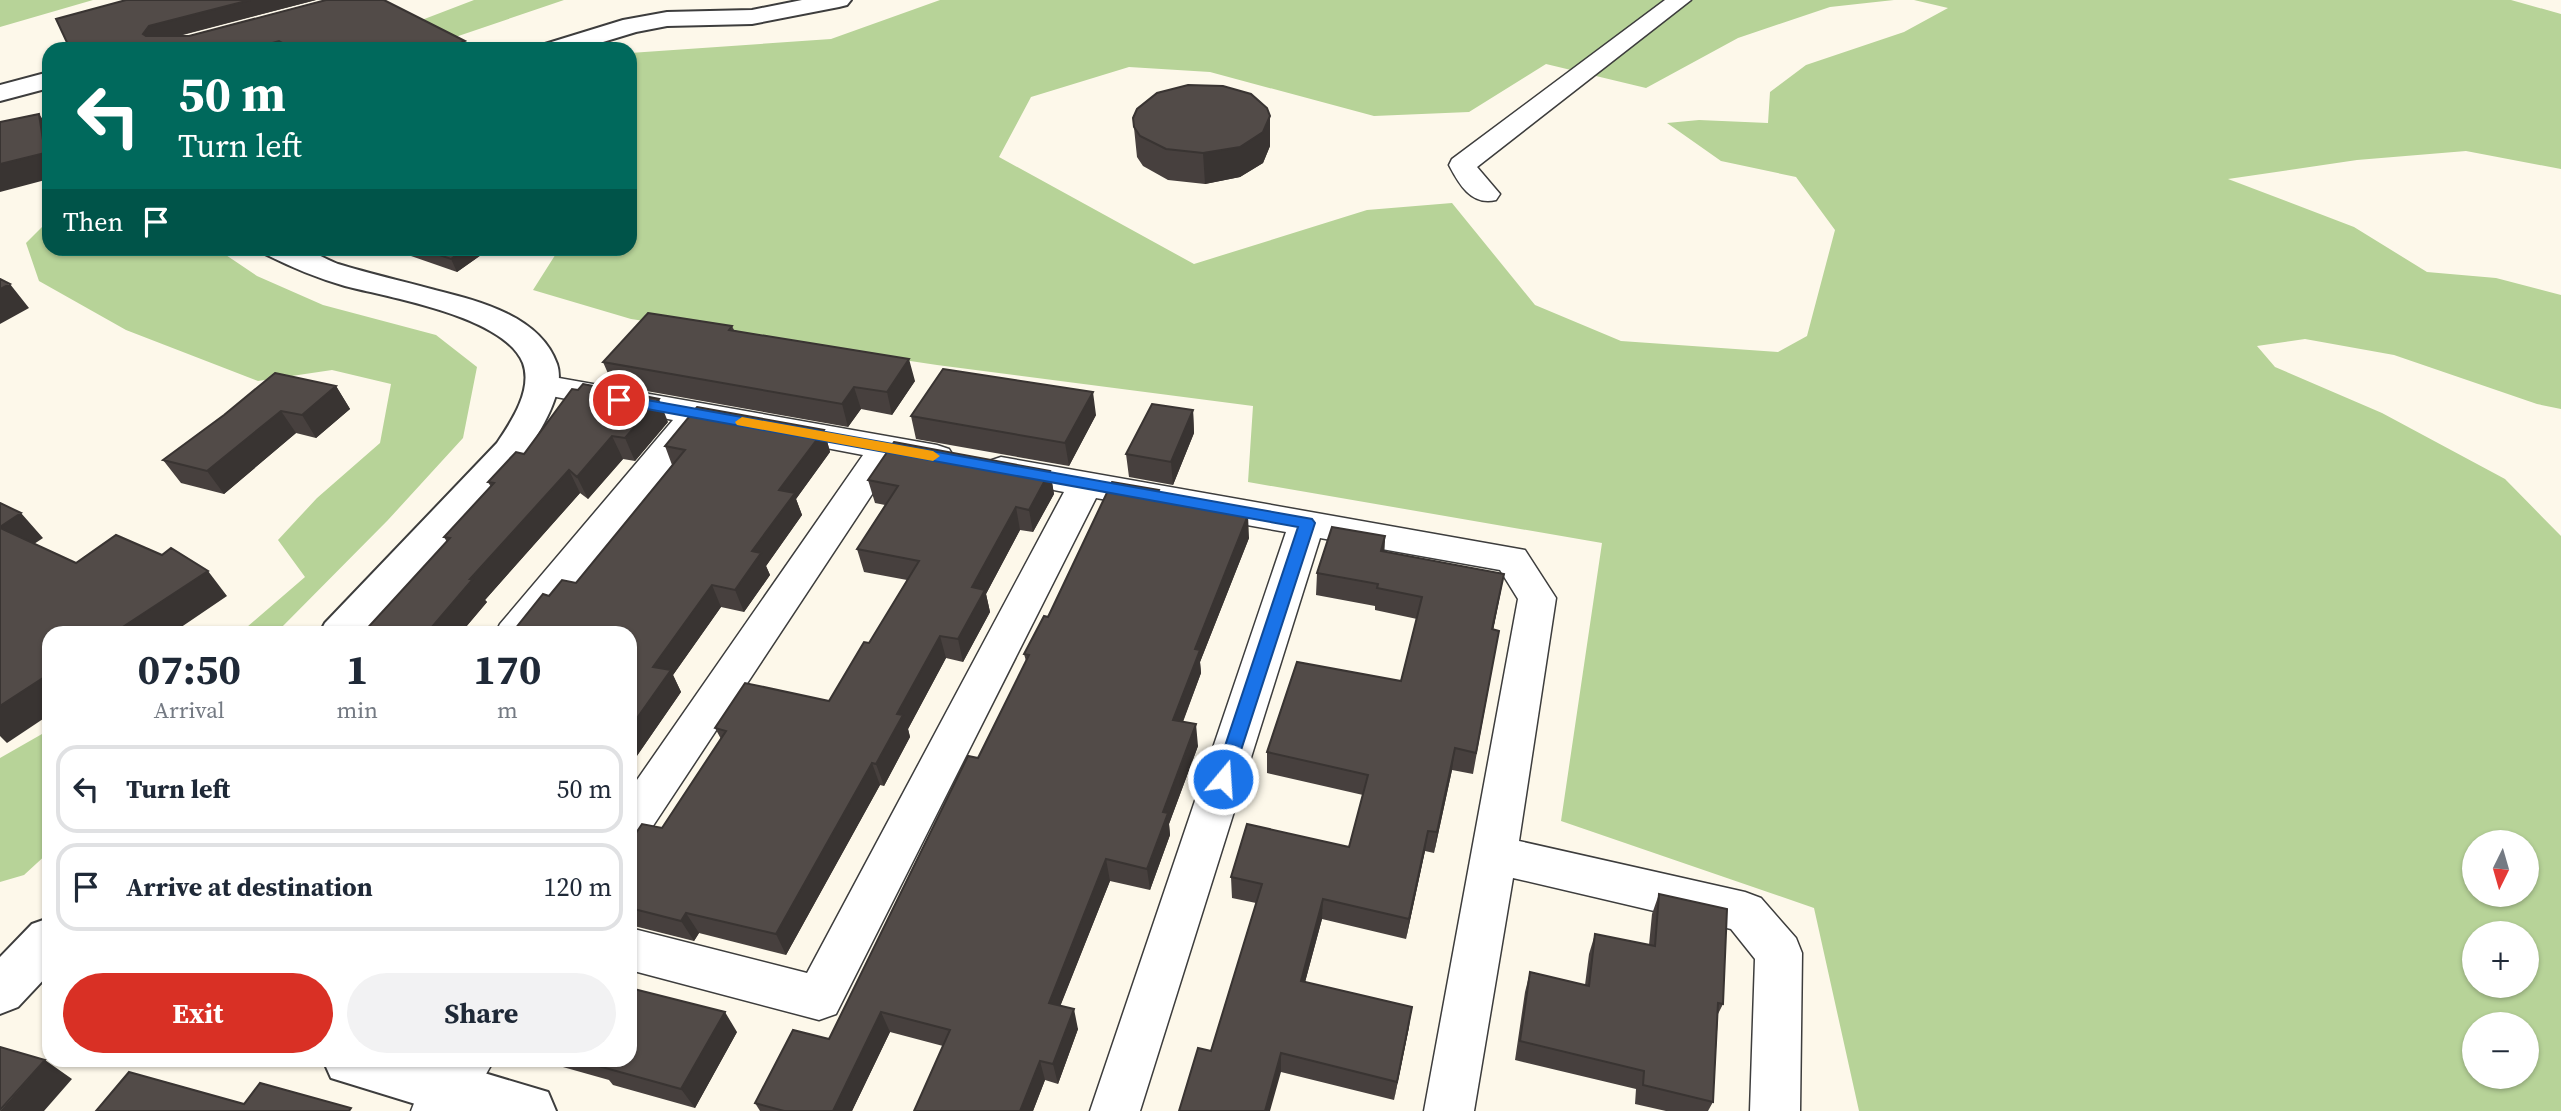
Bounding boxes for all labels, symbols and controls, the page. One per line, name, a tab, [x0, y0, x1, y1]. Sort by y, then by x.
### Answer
text: 50 m	[178, 60, 286, 127]
icon: left	[63, 70, 154, 161]
text: Turn left	[178, 124, 302, 168]
icon: arrive	[137, 203, 175, 241]
text: Then	[63, 204, 123, 240]
pin	[589, 370, 649, 430]
icon: arrive	[600, 381, 638, 419]
text: 07:50	[137, 640, 241, 698]
text: 1	[346, 640, 369, 698]
text: 170	[473, 640, 542, 698]
text: Arrival	[154, 694, 225, 726]
text: min	[336, 694, 378, 726]
text: m	[497, 694, 518, 726]
position arrow	[1186, 742, 1260, 816]
icon: left	[67, 770, 105, 808]
text: Turn left	[126, 771, 230, 807]
text: 50 m	[557, 771, 612, 807]
north arrow	[2462, 830, 2539, 906]
map controls	[2462, 830, 2539, 1089]
icon: arrive	[67, 868, 105, 906]
text: Arrive at destination	[126, 869, 373, 905]
text: 120 m	[544, 869, 612, 905]
button: +	[2462, 921, 2539, 998]
button: Exit	[63, 973, 333, 1053]
button: Share	[347, 973, 616, 1053]
button: −	[2462, 1012, 2539, 1089]

